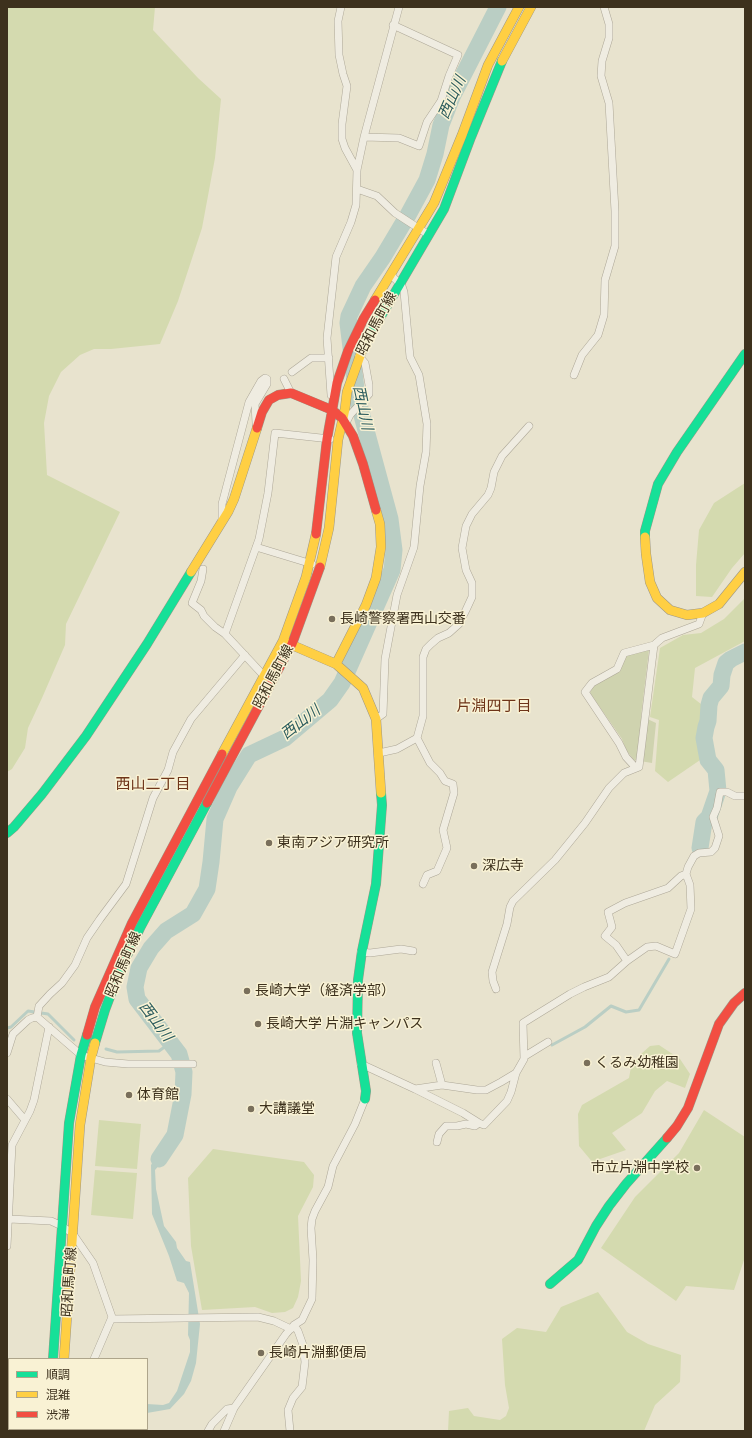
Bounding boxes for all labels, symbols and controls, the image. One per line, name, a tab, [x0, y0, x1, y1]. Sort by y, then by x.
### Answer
water label: 西山川	[436, 74, 470, 122]
street label: 昭和馬町線	[353, 289, 401, 359]
water label: 西山川	[349, 384, 375, 432]
place label: 長崎警察署西山交番	[340, 611, 466, 627]
marker: 長崎警察署西山交番	[327, 614, 337, 624]
street label: 昭和馬町線	[250, 642, 298, 712]
district label: 片淵四丁目	[457, 698, 531, 716]
water label: 西山川	[278, 702, 324, 744]
district label: 西山二丁目	[116, 776, 190, 794]
place label: 東南アジア研究所	[277, 835, 389, 851]
marker: 東南アジア研究所	[264, 838, 274, 848]
place label: 深広寺	[482, 858, 524, 874]
marker: 深広寺	[469, 861, 479, 871]
street label: 昭和馬町線	[103, 930, 145, 1000]
place label: 長崎大学（経済学部）	[255, 983, 395, 999]
marker: 長崎大学（経済学部）	[242, 986, 252, 996]
water label: 西山川	[134, 999, 176, 1045]
place label: 長崎大学 片淵キャンパス	[266, 1016, 423, 1032]
marker: 長崎大学 片淵キャンパス	[253, 1019, 263, 1029]
place label: くるみ幼稚園	[595, 1055, 679, 1071]
marker: くるみ幼稚園	[582, 1058, 592, 1068]
place label: 体育館	[137, 1087, 179, 1103]
marker: 体育館	[124, 1090, 134, 1100]
place label: 大講議堂	[259, 1101, 315, 1117]
marker: 大講議堂	[246, 1104, 256, 1114]
place label: 市立片淵中学校	[591, 1160, 689, 1176]
marker: 市立片淵中学校	[692, 1163, 702, 1173]
street label: 昭和馬町線	[59, 1246, 81, 1318]
place label: 長崎片淵郵便局	[269, 1345, 367, 1361]
marker: 長崎片淵郵便局	[256, 1348, 266, 1358]
legend	[8, 1358, 148, 1430]
text: 順調	[46, 1367, 70, 1383]
text: 混雑	[46, 1387, 70, 1403]
text: 渋滞	[46, 1407, 70, 1423]

